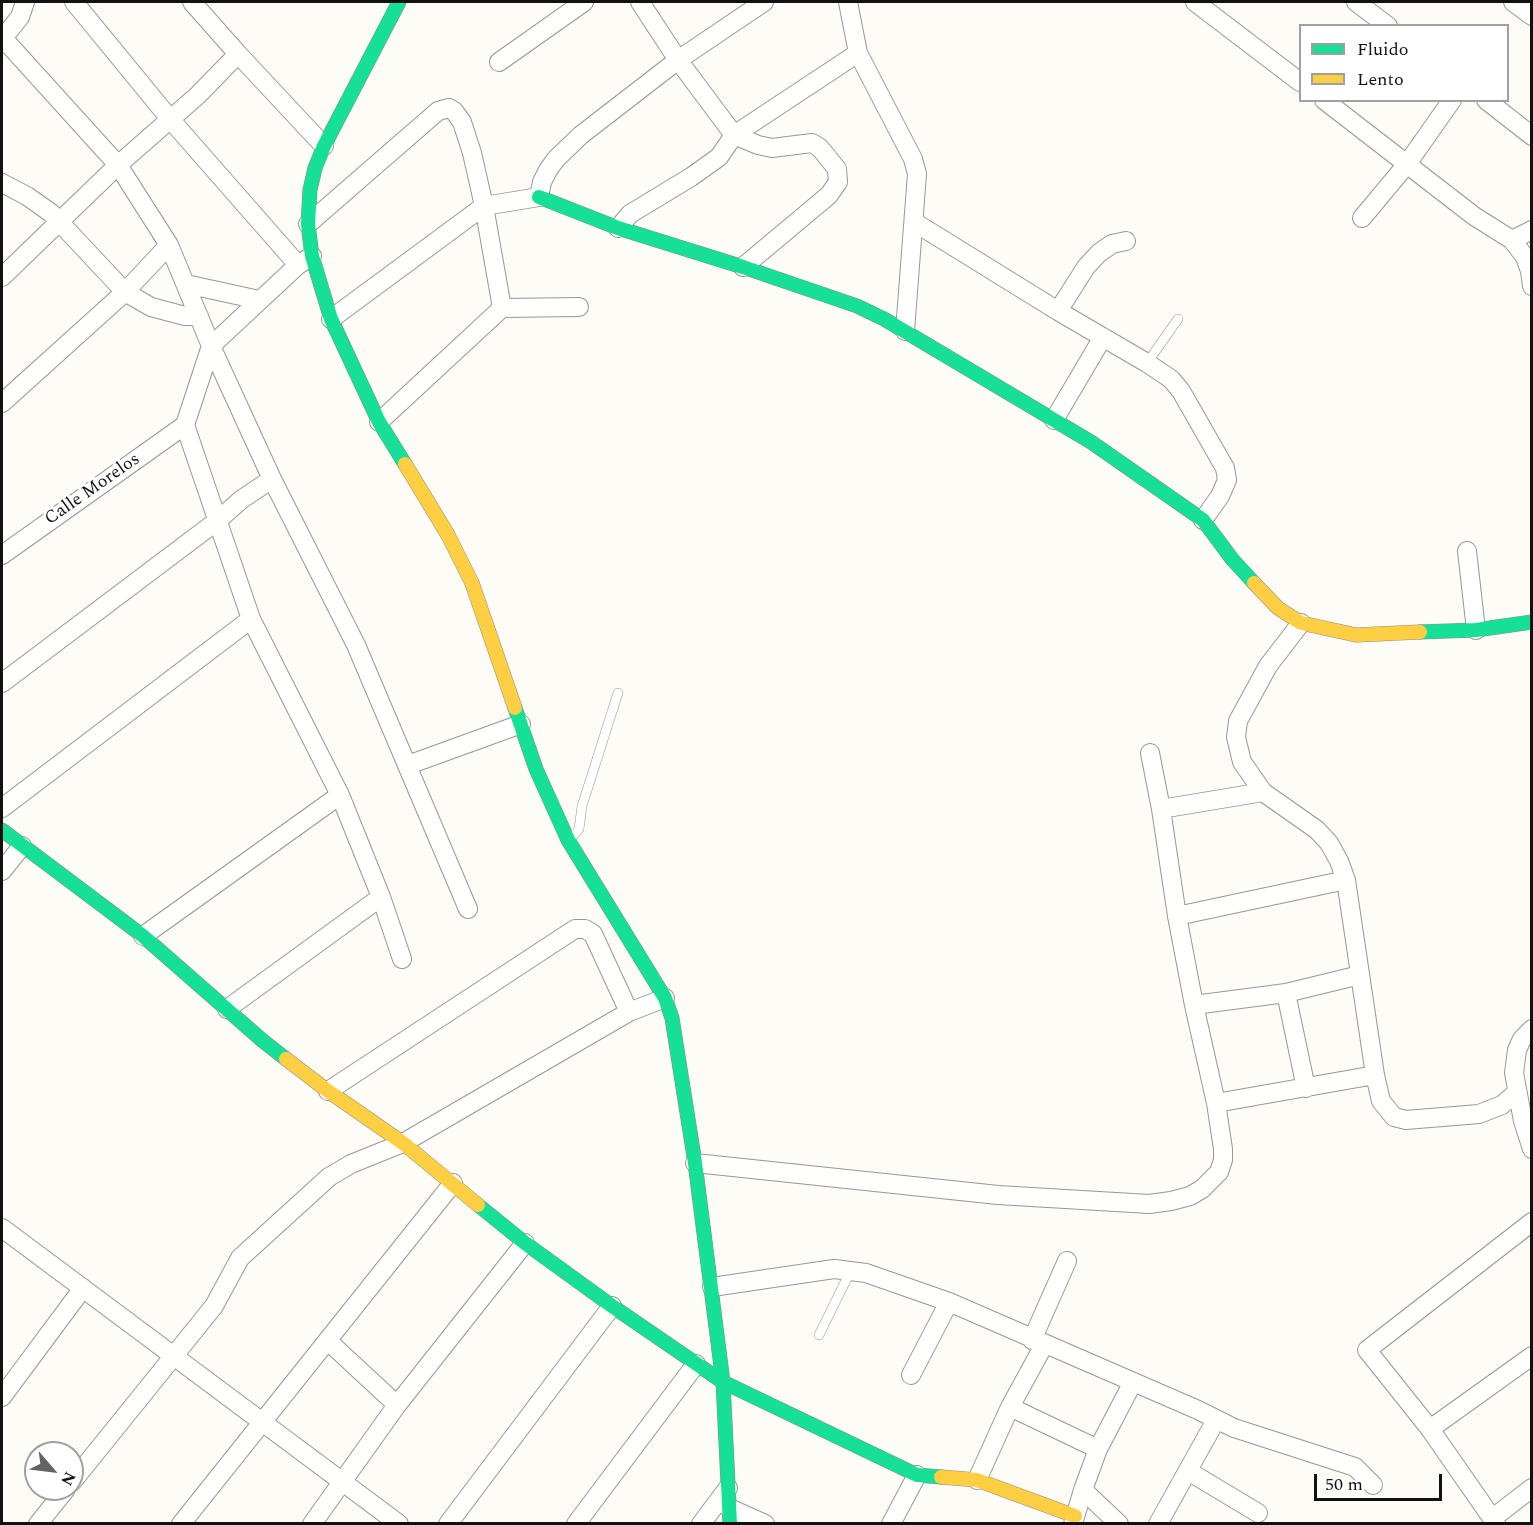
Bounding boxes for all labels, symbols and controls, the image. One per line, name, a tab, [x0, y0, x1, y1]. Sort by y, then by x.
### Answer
legend	[1299, 24, 1509, 102]
text: Fluido	[1357, 36, 1409, 63]
text: Lento	[1357, 66, 1404, 93]
street label: Calle Morelos	[41, 449, 145, 531]
north arrow	[24, 1441, 84, 1501]
scale bar	[1317, 1462, 1444, 1500]
text: N	[54, 1467, 82, 1490]
text: 50 m	[1325, 1471, 1363, 1498]

